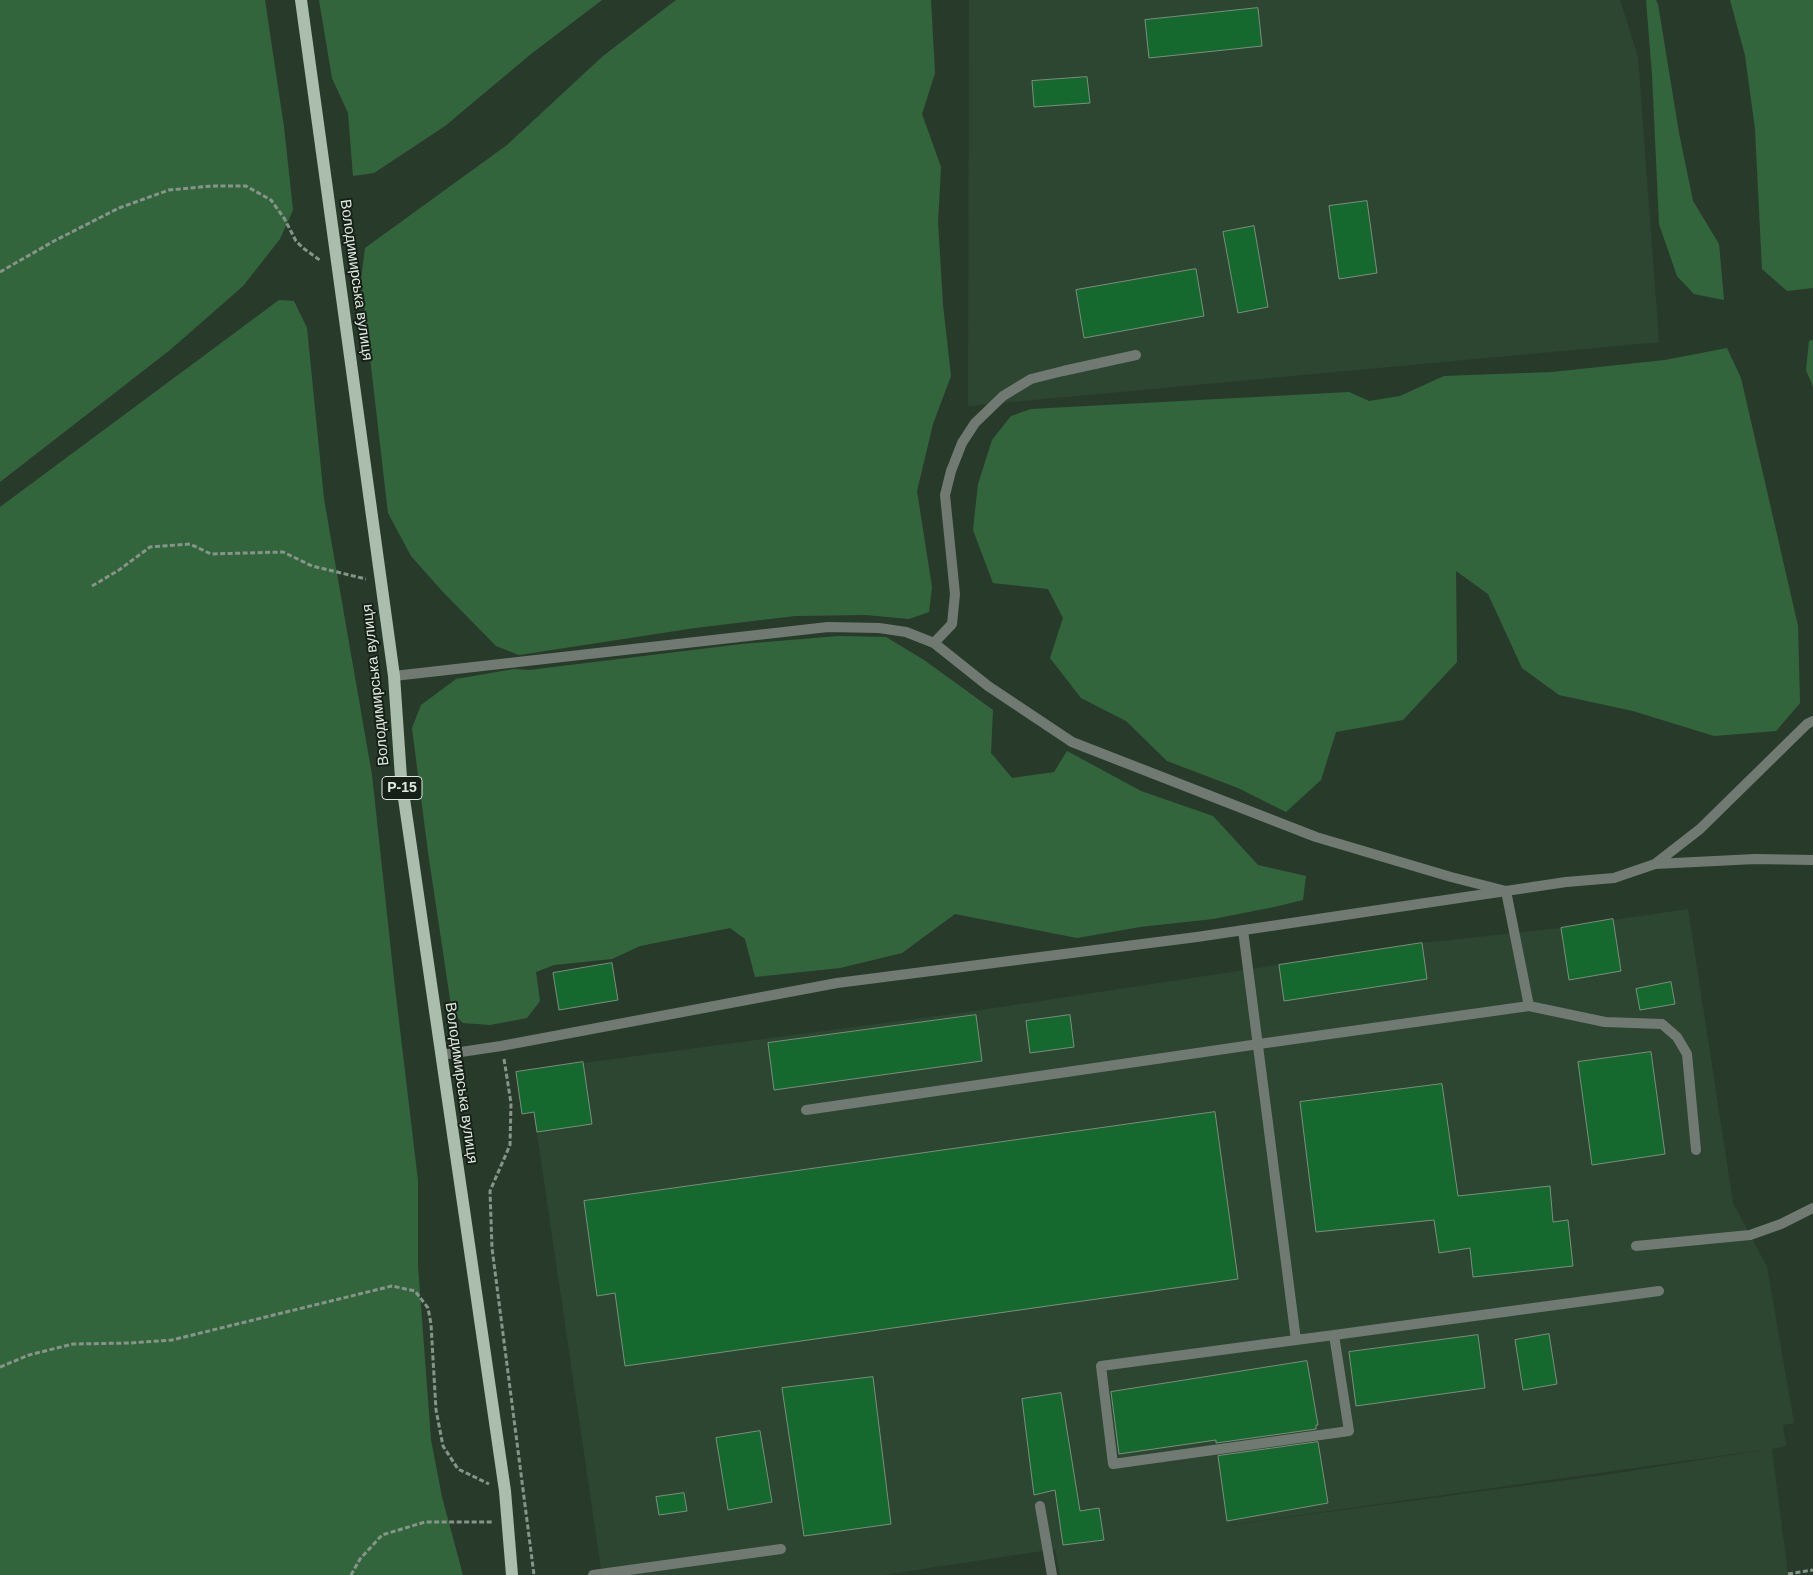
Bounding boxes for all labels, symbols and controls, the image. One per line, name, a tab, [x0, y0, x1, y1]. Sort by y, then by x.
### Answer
street label: Володимирська вулиця	[336, 198, 376, 362]
street label: Володимирська вулиця	[359, 603, 393, 767]
road number: Р-15	[382, 776, 422, 800]
street label: Володимирська вулиця	[441, 1001, 481, 1165]

